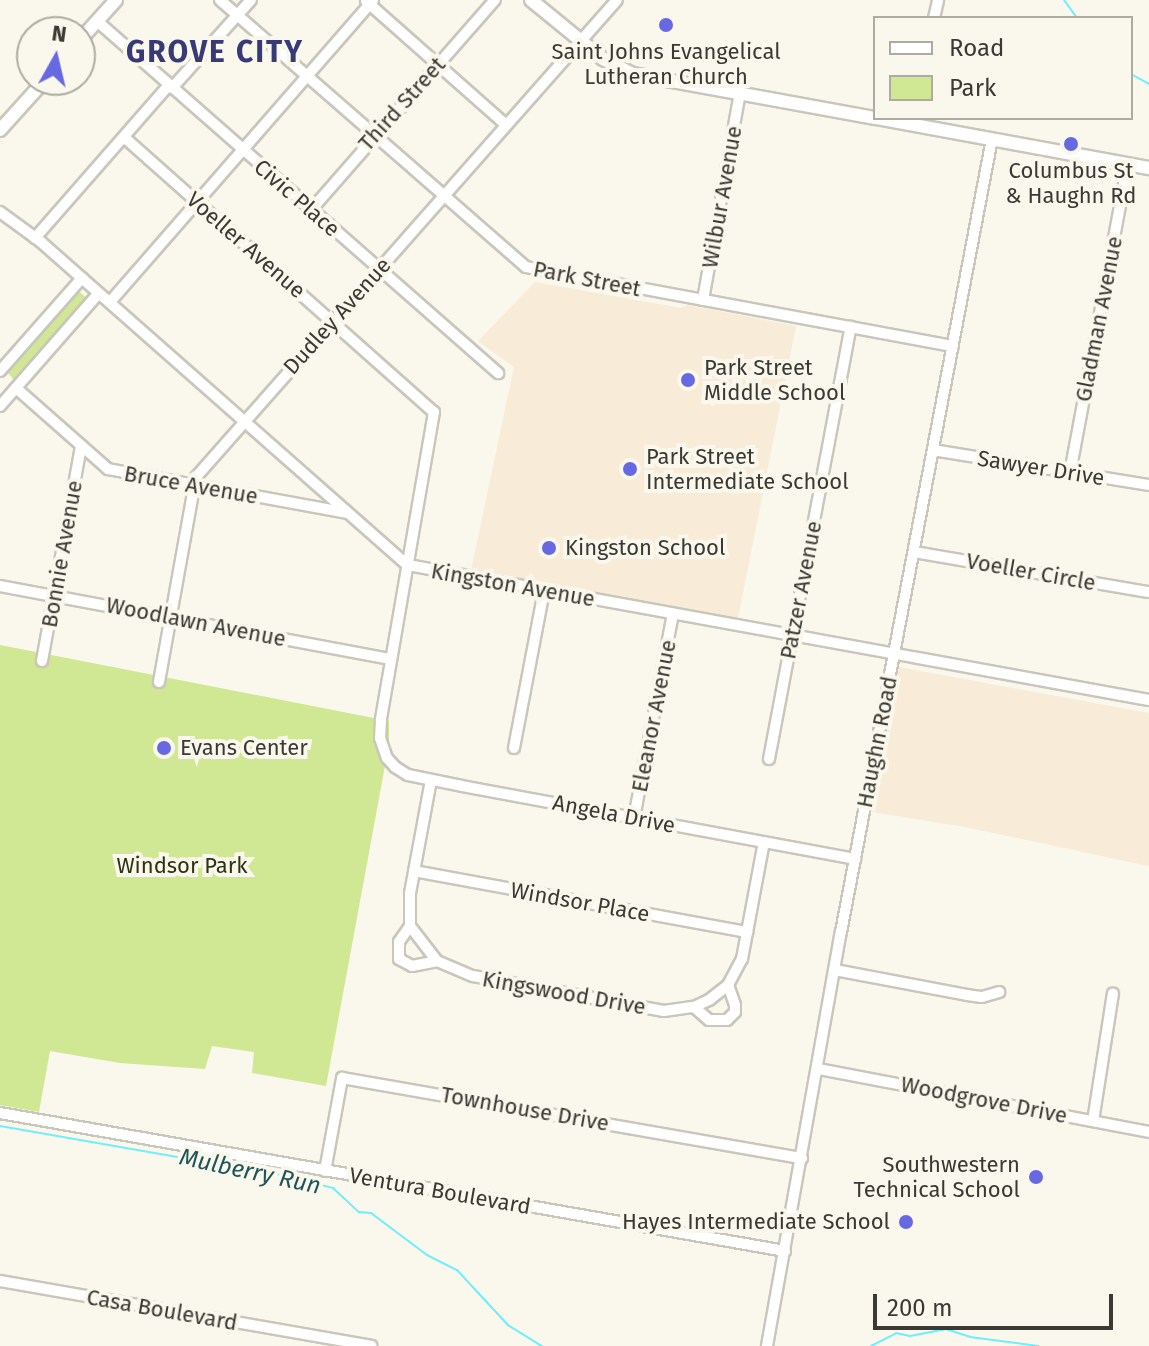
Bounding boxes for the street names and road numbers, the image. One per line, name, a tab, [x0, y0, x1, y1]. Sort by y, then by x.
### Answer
street label: Third Street	[353, 52, 451, 156]
street label: Wilbur Avenue	[696, 124, 748, 270]
street label: Civic Place	[249, 154, 345, 242]
street label: Voeller Avenue	[181, 186, 311, 304]
street label: Gladman Avenue	[1070, 234, 1128, 404]
street label: Dudley Avenue	[278, 252, 396, 380]
street label: Park Street	[531, 256, 643, 302]
street label: Sawyer Drive	[976, 445, 1106, 491]
street label: Bruce Avenue	[122, 460, 260, 510]
street label: Bonnie Avenue	[36, 478, 88, 630]
street label: Patzer Avenue	[775, 519, 827, 661]
street label: Voeller Circle	[964, 548, 1098, 596]
street label: Kingston Avenue	[429, 558, 597, 612]
street label: Woodlawn Avenue	[104, 592, 288, 652]
street label: Eleanor Avenue	[626, 638, 682, 794]
street label: Haughn Road	[851, 674, 903, 810]
street label: Angela Drive	[550, 789, 678, 839]
street label: Windsor Place	[508, 877, 652, 927]
street label: Kingswood Drive	[480, 966, 648, 1020]
street label: Woodgrove Drive	[899, 1071, 1069, 1129]
street label: Townhouse Drive	[439, 1081, 611, 1137]
street label: Ventura Boulevard	[347, 1162, 533, 1220]
street label: Casa Boulevard	[85, 1284, 239, 1336]

